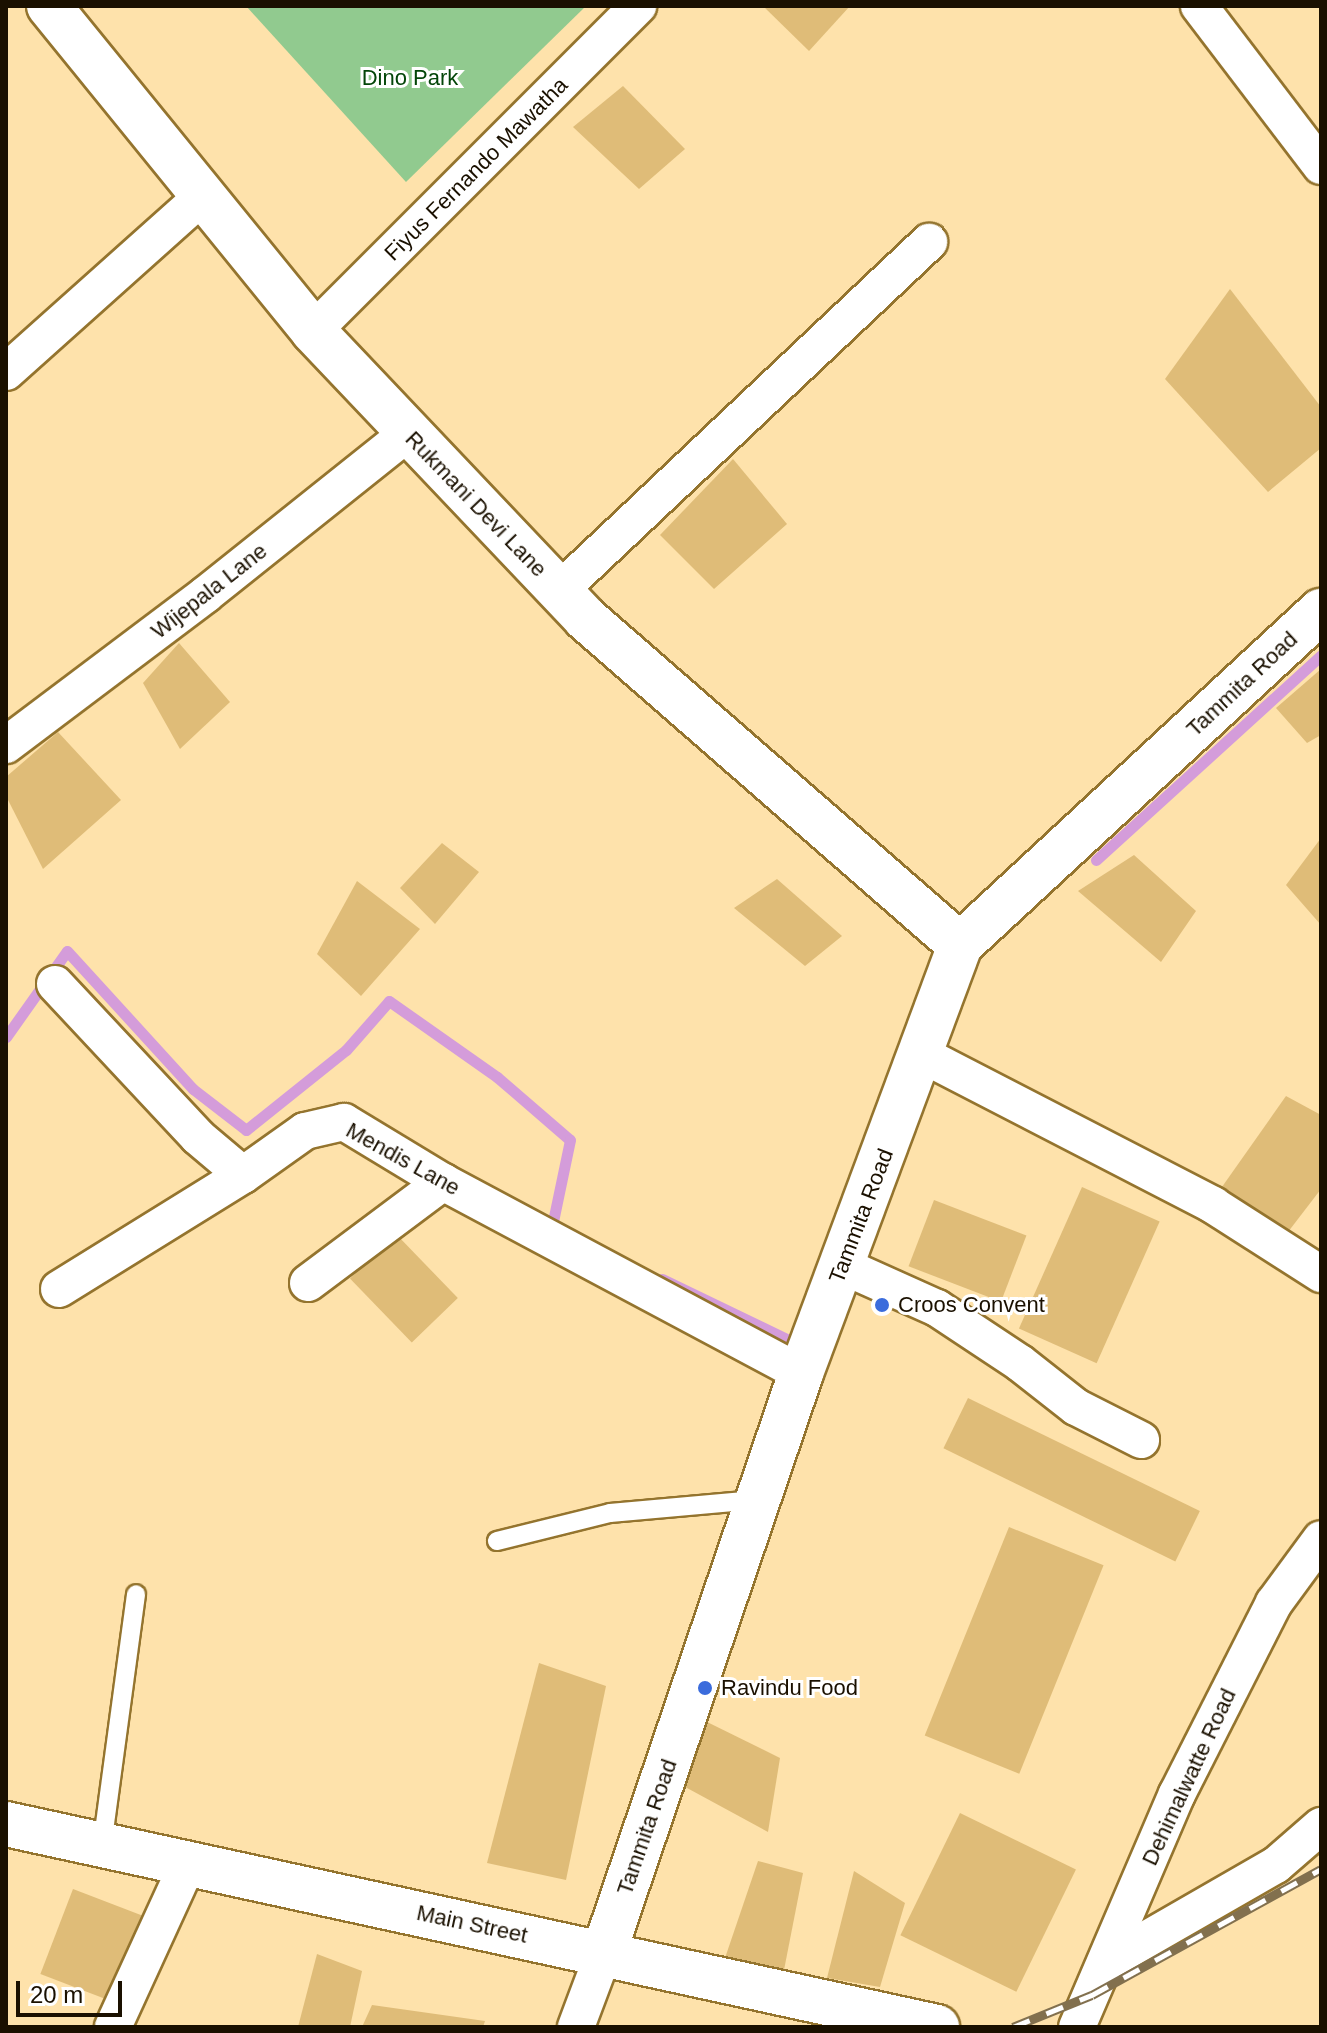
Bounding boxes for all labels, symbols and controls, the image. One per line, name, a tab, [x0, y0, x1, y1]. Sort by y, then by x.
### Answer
park label: Dino Park	[362, 65, 458, 91]
street label: Fiyus Fernando Mawatha	[379, 72, 573, 266]
street label: Rukmani Devi Lane	[400, 426, 552, 582]
street label: Wijepala Lane	[146, 538, 272, 644]
street label: Tammita Road	[1181, 626, 1303, 742]
street label: Mendis Lane	[342, 1117, 464, 1201]
street label: Tammita Road	[823, 1145, 899, 1287]
place label: Croos Convent	[898, 1292, 1045, 1318]
marker: Croos Convent	[873, 1296, 891, 1314]
place label: Ravindu Food	[721, 1675, 858, 1701]
marker: Ravindu Food	[696, 1679, 714, 1697]
street label: Dehimalwatte Road	[1136, 1684, 1242, 1870]
street label: Tammita Road	[611, 1756, 683, 1898]
street label: Main Street	[414, 1899, 530, 1949]
scale bar	[20, 1965, 126, 2015]
text: 20 m	[30, 1981, 83, 2008]

